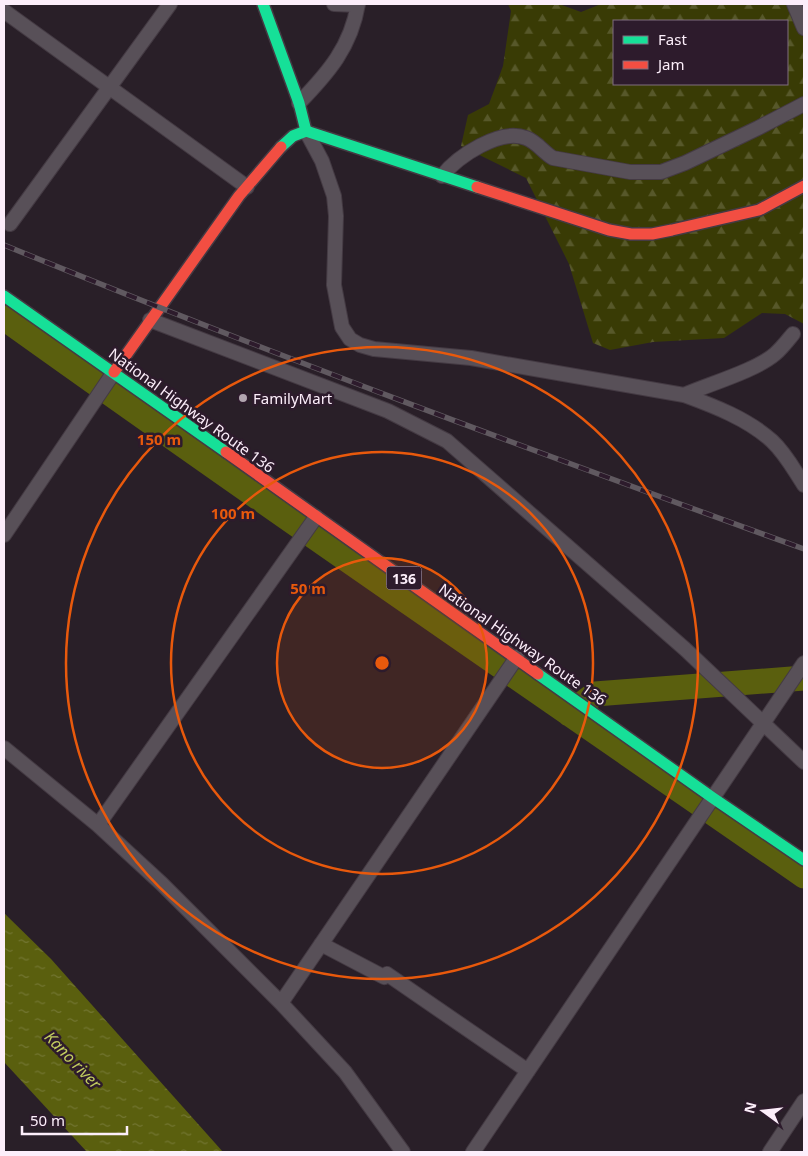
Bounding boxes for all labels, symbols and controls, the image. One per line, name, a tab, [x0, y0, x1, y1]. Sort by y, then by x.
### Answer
legend	[613, 20, 788, 85]
text: Fast	[658, 29, 687, 49]
text: Jam	[656, 54, 685, 74]
street label: National Highway Route 136	[105, 343, 279, 477]
place label: FamilyMart	[253, 388, 333, 408]
marker: FamilyMart	[237, 392, 249, 404]
text: 150 m	[137, 429, 181, 449]
text: 100 m	[211, 503, 255, 523]
road number: 136	[386, 566, 422, 590]
text: 50 m	[290, 578, 326, 598]
street label: National Highway Route 136	[435, 578, 611, 710]
centre of rings	[373, 654, 391, 672]
water label: Kano river	[40, 1026, 107, 1094]
north arrow	[738, 1086, 788, 1136]
text: N	[739, 1100, 761, 1115]
scale bar	[22, 1104, 128, 1136]
text: 50 m	[30, 1110, 65, 1130]

